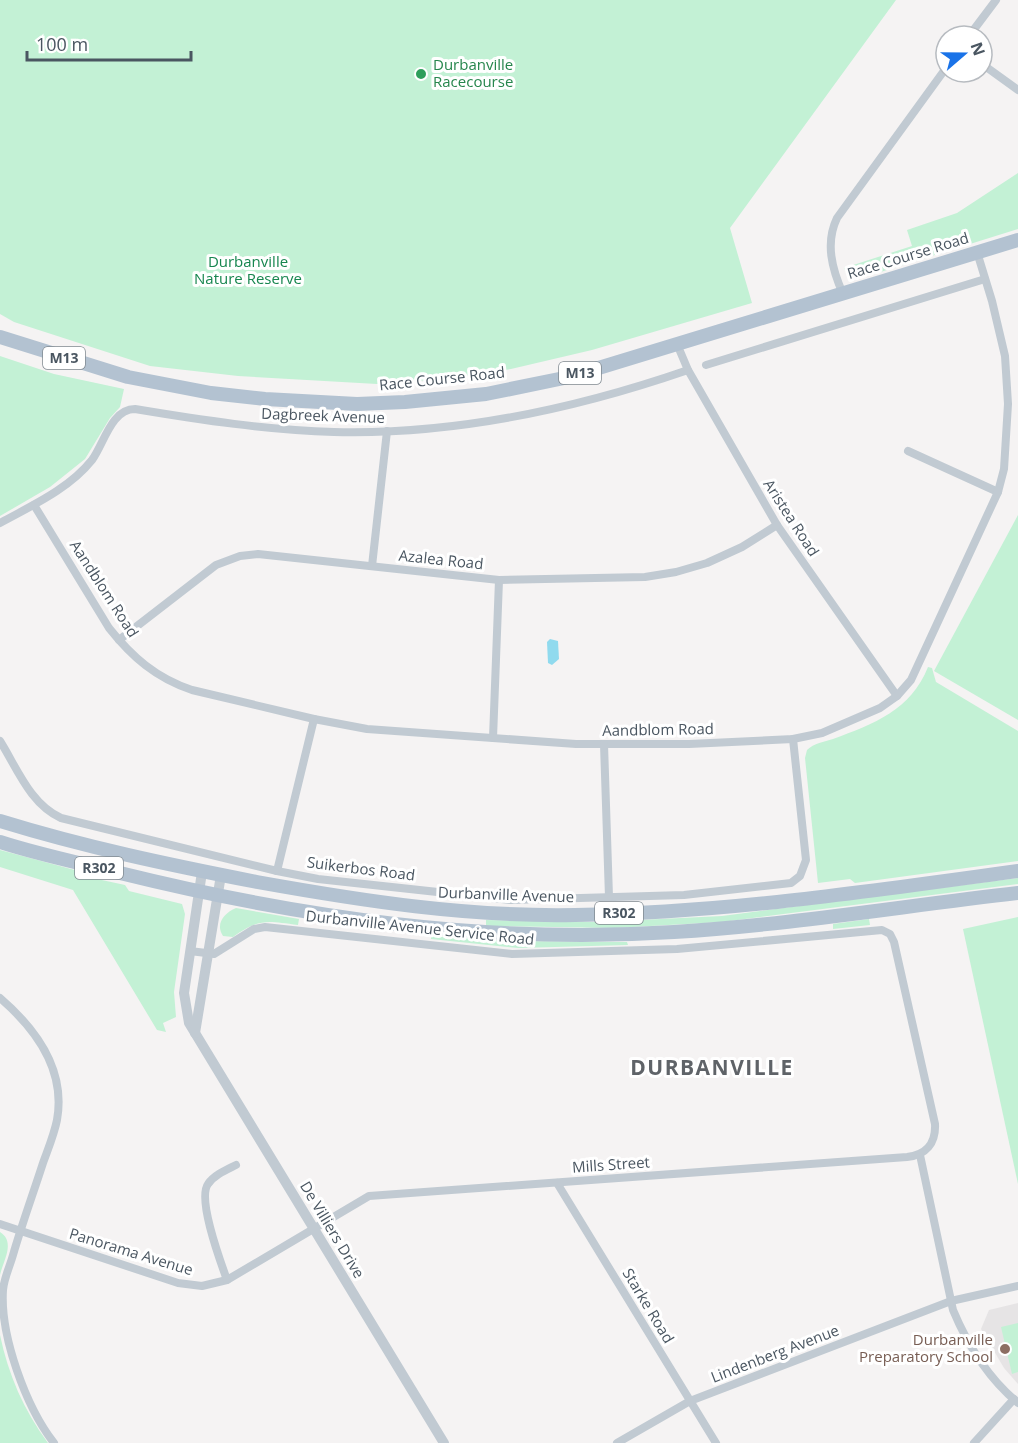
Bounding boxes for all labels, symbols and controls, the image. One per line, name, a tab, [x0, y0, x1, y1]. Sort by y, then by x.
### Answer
scale bar	[27, 24, 190, 62]
north arrow	[934, 24, 994, 84]
text: 100 m	[36, 32, 88, 56]
text: N	[966, 39, 991, 59]
place label: Durbanville Racecourse	[433, 54, 513, 91]
marker: Durbanville Racecourse	[414, 67, 428, 81]
street label: Race Course Road	[844, 227, 971, 283]
park label: Durbanville Nature Reserve	[194, 251, 302, 288]
road number: M13	[43, 347, 85, 369]
street label: Race Course Road	[378, 361, 506, 395]
road number: M13	[559, 362, 601, 384]
street label: Dagbreek Avenue	[261, 403, 385, 427]
street label: Aristea Road	[759, 475, 824, 560]
street label: Aandblom Road	[66, 536, 144, 641]
street label: Azalea Road	[398, 545, 484, 573]
street label: Aandblom Road	[602, 718, 714, 740]
street label: Suikerbos Road	[306, 851, 416, 885]
road number: R302	[75, 857, 123, 879]
street label: Durbanville Avenue	[438, 882, 575, 906]
road number: R302	[595, 902, 643, 924]
street label: Durbanville Avenue Service Road	[305, 905, 535, 949]
district label: DURBANVILLE	[630, 1053, 794, 1081]
street label: Mills Street	[571, 1151, 650, 1177]
street label: De Villiers Drive	[296, 1177, 370, 1282]
street label: Panorama Avenue	[67, 1223, 196, 1279]
street label: Starke Road	[619, 1264, 679, 1347]
street label: Lindenberg Avenue	[708, 1319, 842, 1387]
place label: Durbanville Preparatory School	[859, 1329, 993, 1366]
marker: Durbanville Preparatory School	[998, 1342, 1012, 1356]

